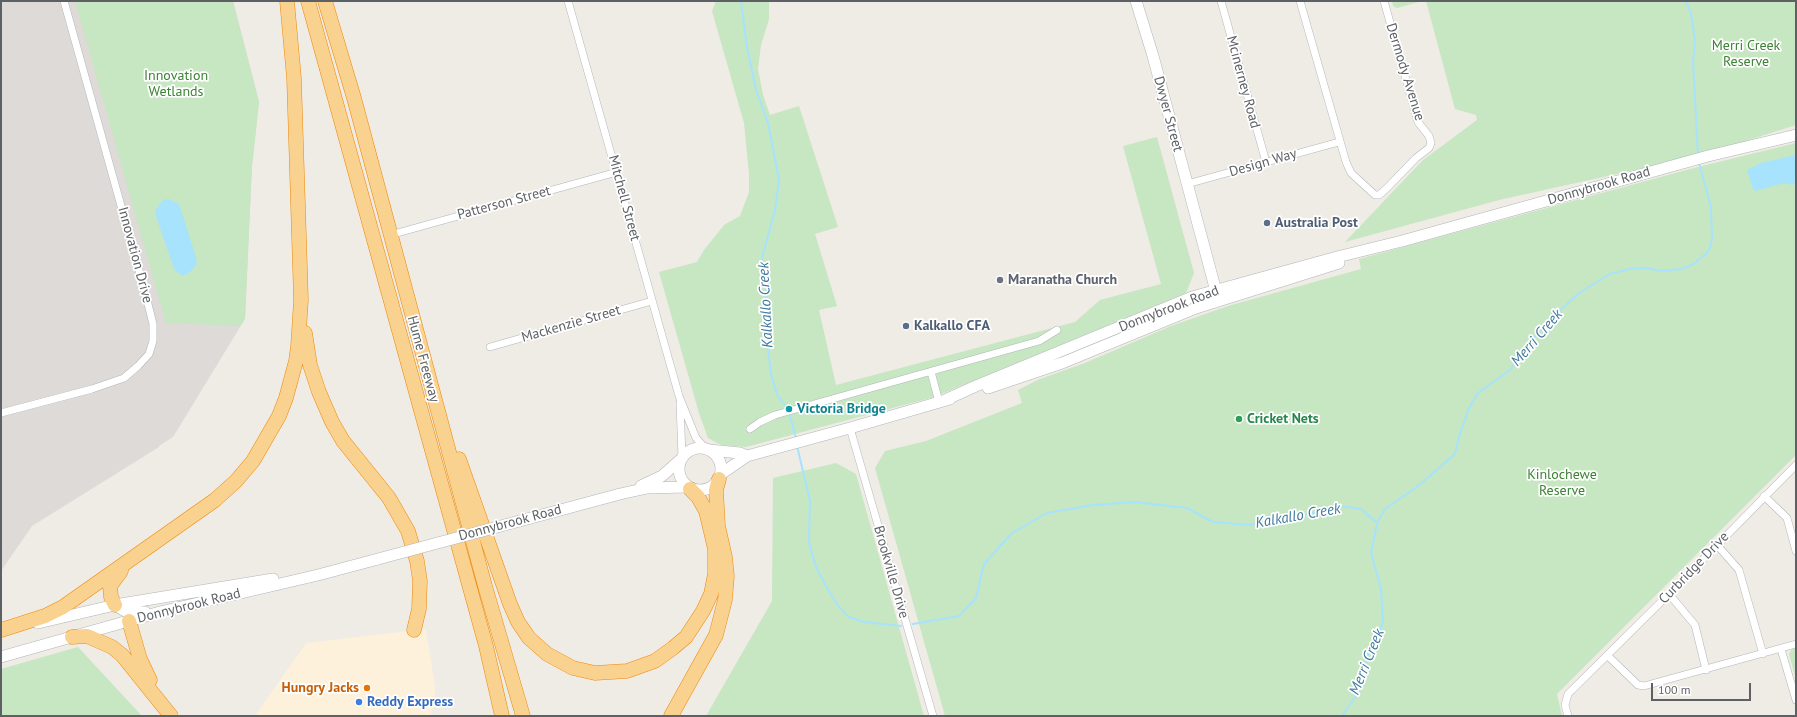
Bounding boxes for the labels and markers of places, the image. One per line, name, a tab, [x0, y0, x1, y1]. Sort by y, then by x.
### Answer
place label: Australia Post	[1275, 215, 1358, 231]
marker: Australia Post	[1262, 218, 1272, 228]
place label: Maranatha Church	[1008, 272, 1117, 288]
marker: Maranatha Church	[995, 275, 1005, 285]
place label: Kalkallo CFA	[914, 318, 990, 334]
marker: Kalkallo CFA	[901, 321, 911, 331]
place label: Victoria Bridge	[797, 401, 886, 417]
marker: Victoria Bridge	[784, 404, 794, 414]
place label: Cricket Nets	[1247, 411, 1319, 427]
marker: Cricket Nets	[1234, 414, 1244, 424]
place label: Hungry Jacks	[282, 680, 359, 696]
marker: Hungry Jacks	[362, 683, 372, 693]
place label: Reddy Express	[367, 694, 453, 710]
marker: Reddy Express	[354, 697, 364, 707]

